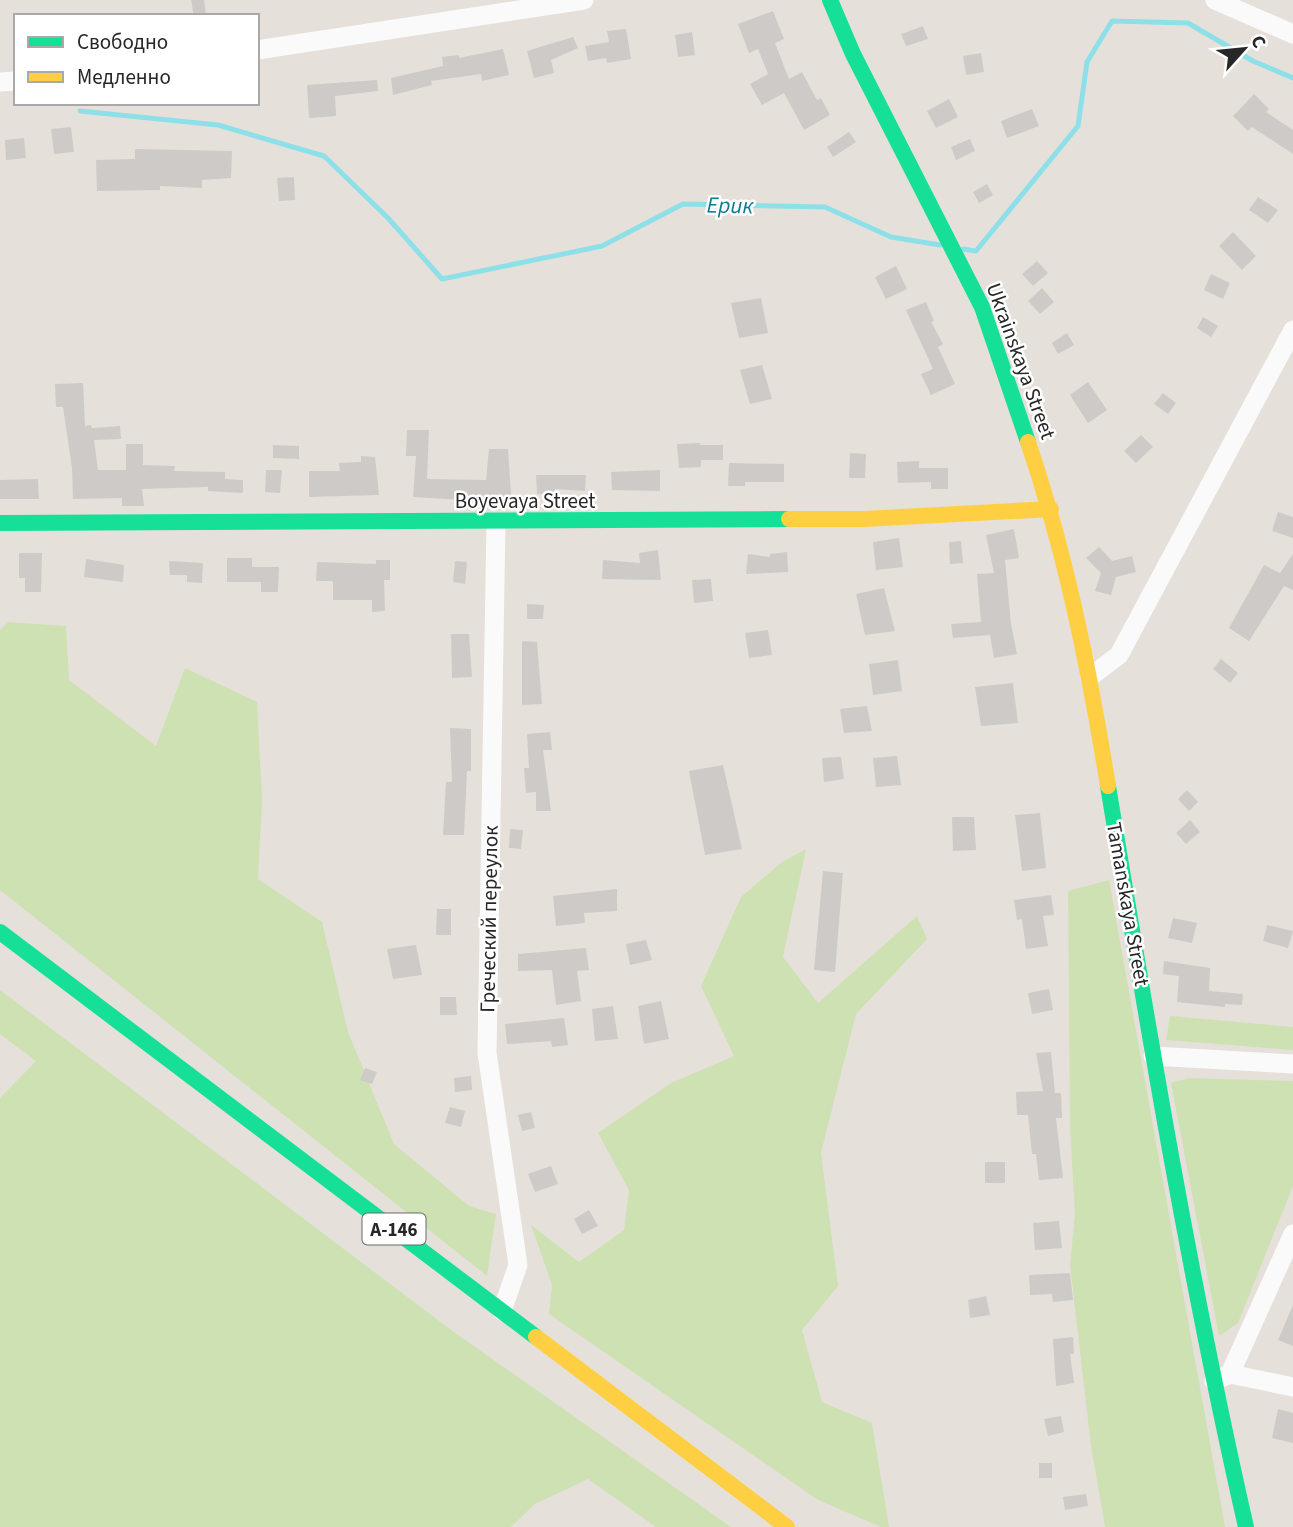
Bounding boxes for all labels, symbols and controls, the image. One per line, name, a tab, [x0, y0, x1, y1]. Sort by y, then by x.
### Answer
legend	[14, 14, 259, 105]
north arrow	[1209, 14, 1279, 84]
text: Свободно	[77, 27, 168, 57]
text: С	[1243, 31, 1272, 53]
text: Медленно	[77, 62, 171, 92]
water label: Ерик	[706, 189, 755, 222]
street label: Ukrainskaya Street	[979, 279, 1063, 443]
street label: Boyevaya Street	[455, 486, 595, 516]
street label: Tamanskaya Street	[1099, 820, 1157, 988]
street label: Греческий переулок	[472, 825, 506, 1013]
road number: А-146	[362, 1214, 426, 1245]

